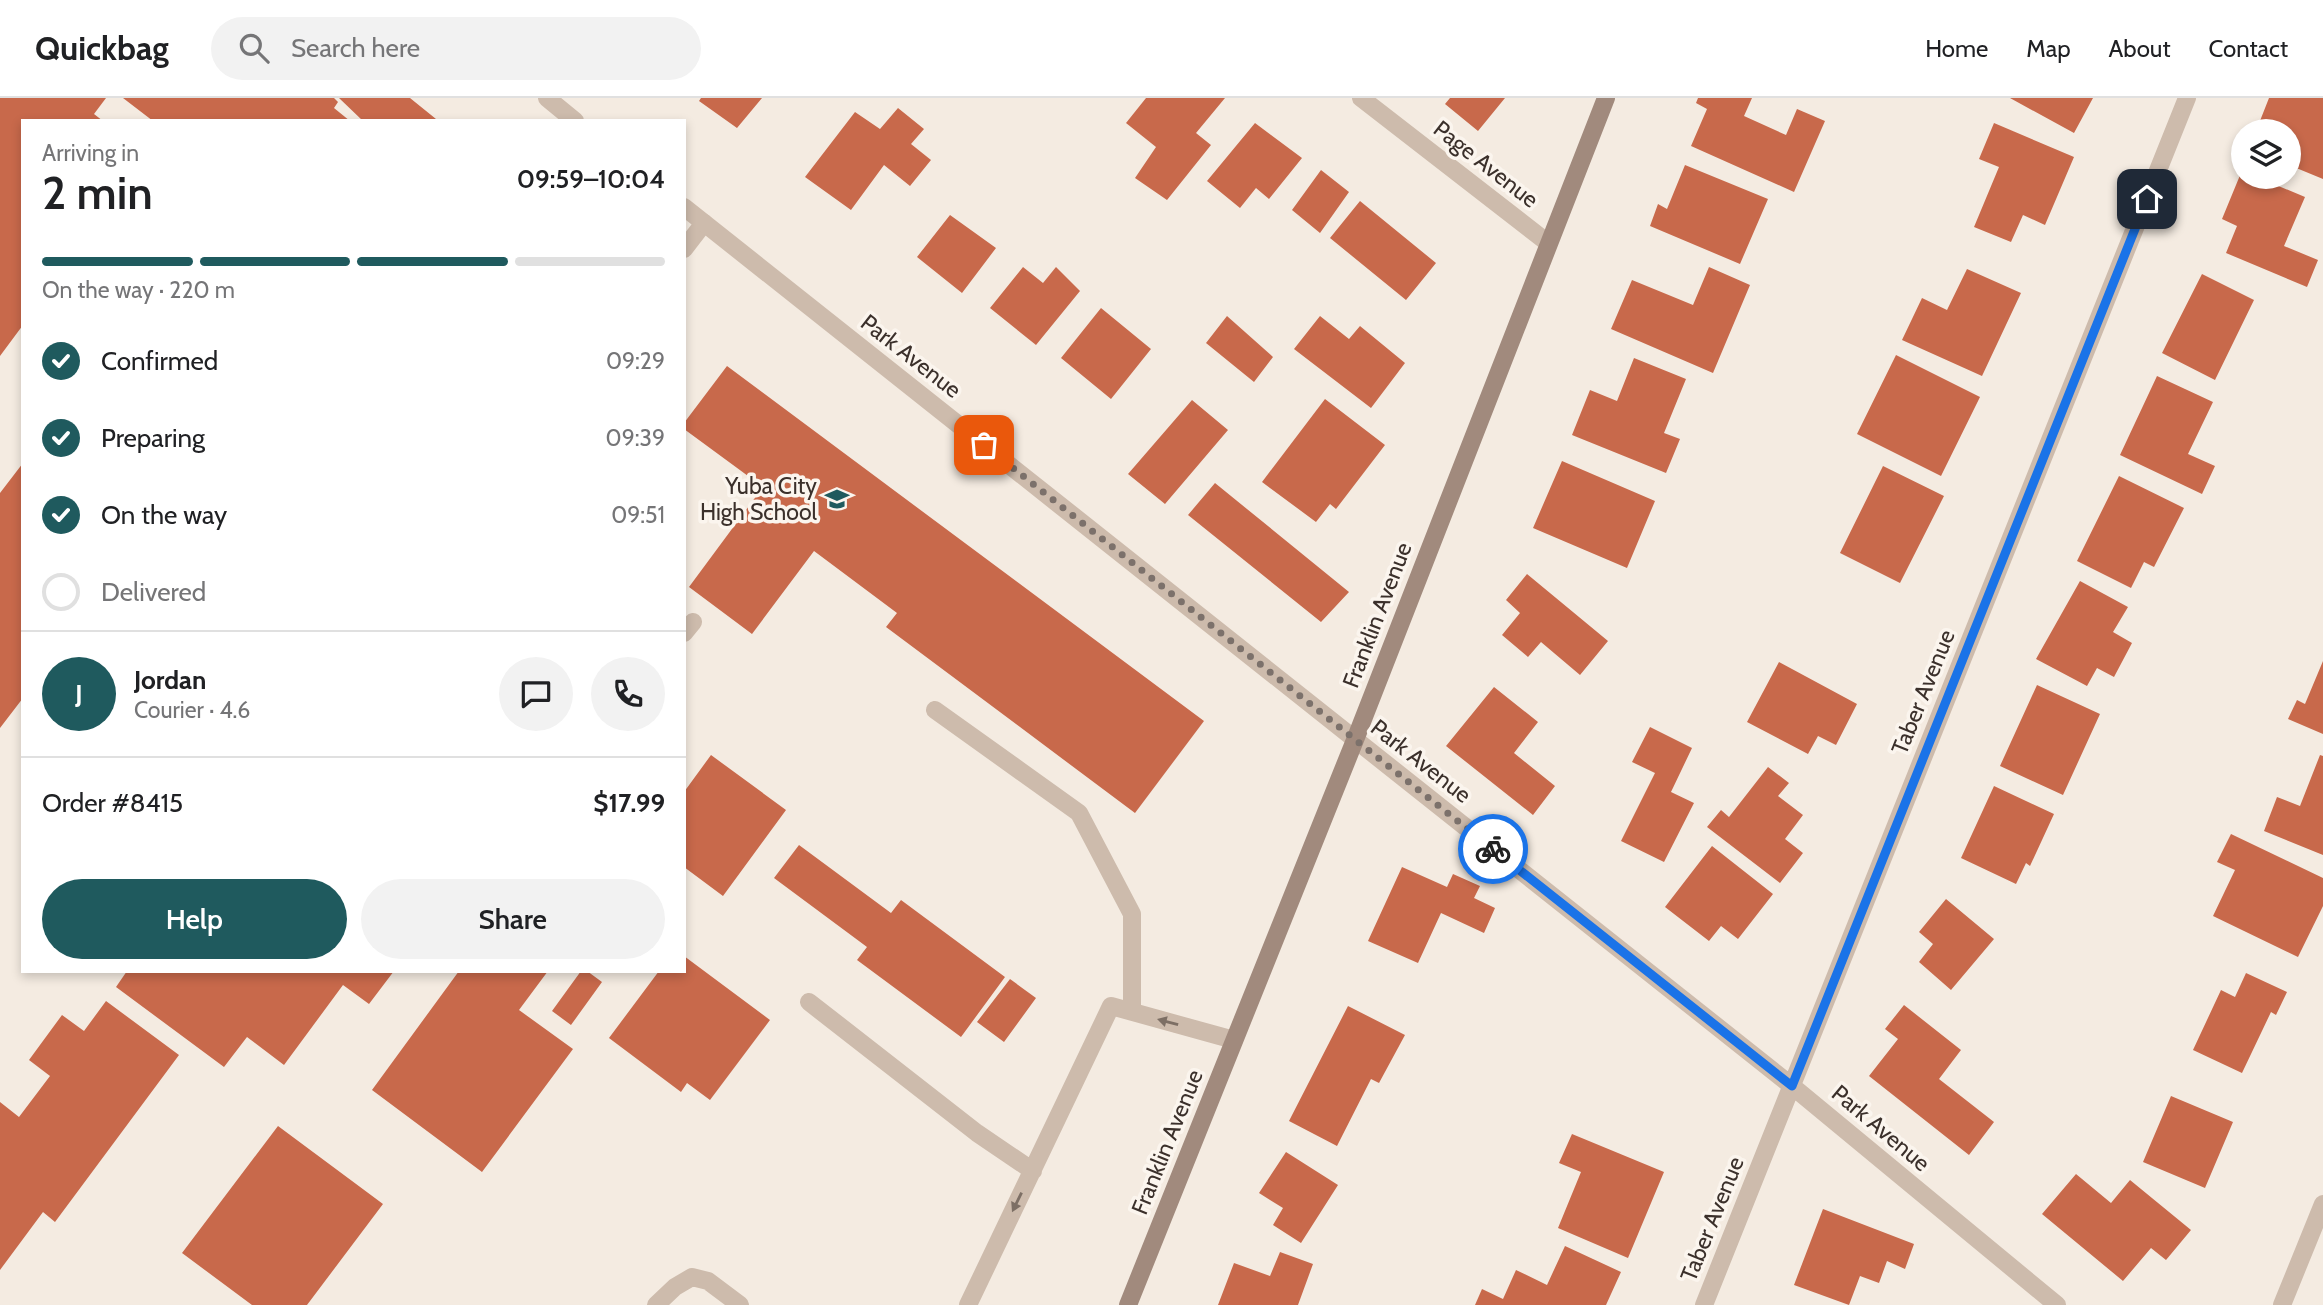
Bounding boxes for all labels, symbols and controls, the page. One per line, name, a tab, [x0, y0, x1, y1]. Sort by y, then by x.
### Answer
search box	[211, 17, 701, 80]
text: Quickbag	[35, 28, 169, 68]
icon: search	[235, 29, 273, 67]
text: Search here	[291, 32, 420, 64]
text: Home	[1925, 34, 1988, 63]
text: Map	[2026, 34, 2071, 63]
text: About	[2109, 34, 2171, 63]
text: Contact	[2209, 34, 2288, 63]
street label: Page Avenue	[1428, 114, 1544, 214]
map controls	[2231, 119, 2301, 189]
button: layers	[2231, 119, 2301, 189]
text: Arriving in	[42, 139, 139, 167]
text: 09:59–10:04	[517, 163, 665, 195]
text: 2 min	[42, 165, 153, 221]
pin	[2117, 169, 2177, 229]
icon: home	[2128, 180, 2166, 218]
text: On the way · 220 m	[42, 276, 235, 304]
street label: Park Avenue	[855, 308, 967, 404]
icon: check	[42, 342, 80, 380]
text: Confirmed	[101, 345, 218, 377]
text: 09:29	[606, 347, 665, 375]
pin	[954, 415, 1014, 475]
icon: check	[42, 419, 80, 457]
text: Preparing	[101, 422, 205, 454]
text: 09:39	[606, 424, 665, 452]
icon: bag	[965, 426, 1003, 464]
place label: Yuba City High School	[700, 472, 818, 526]
school or university icon: Yuba City High School	[823, 485, 851, 513]
icon: check	[42, 496, 80, 534]
text: On the way	[101, 499, 227, 531]
text: 09:51	[611, 501, 665, 529]
street label: Franklin Avenue	[1336, 538, 1418, 692]
text: Delivered	[101, 576, 206, 608]
street label: Taber Avenue	[1885, 625, 1961, 758]
button: chat	[499, 657, 573, 731]
button: phone	[591, 657, 665, 731]
text: Jordan	[134, 664, 206, 696]
text: J	[75, 678, 83, 710]
text: Courier · 4.6	[134, 696, 250, 724]
street label: Park Avenue	[1365, 713, 1477, 809]
text: Order #8415	[42, 787, 183, 819]
text: $17.99	[593, 787, 665, 819]
courier	[1458, 814, 1528, 884]
icon: bike	[1474, 830, 1512, 868]
button: Help	[42, 879, 347, 959]
button: Share	[361, 879, 665, 959]
one-way arrow	[1157, 1016, 1179, 1027]
street label: Franklin Avenue	[1125, 1065, 1209, 1218]
street label: Park Avenue	[1826, 1079, 1936, 1177]
street label: Taber Avenue	[1674, 1152, 1750, 1285]
one-way arrow	[1012, 1192, 1023, 1212]

